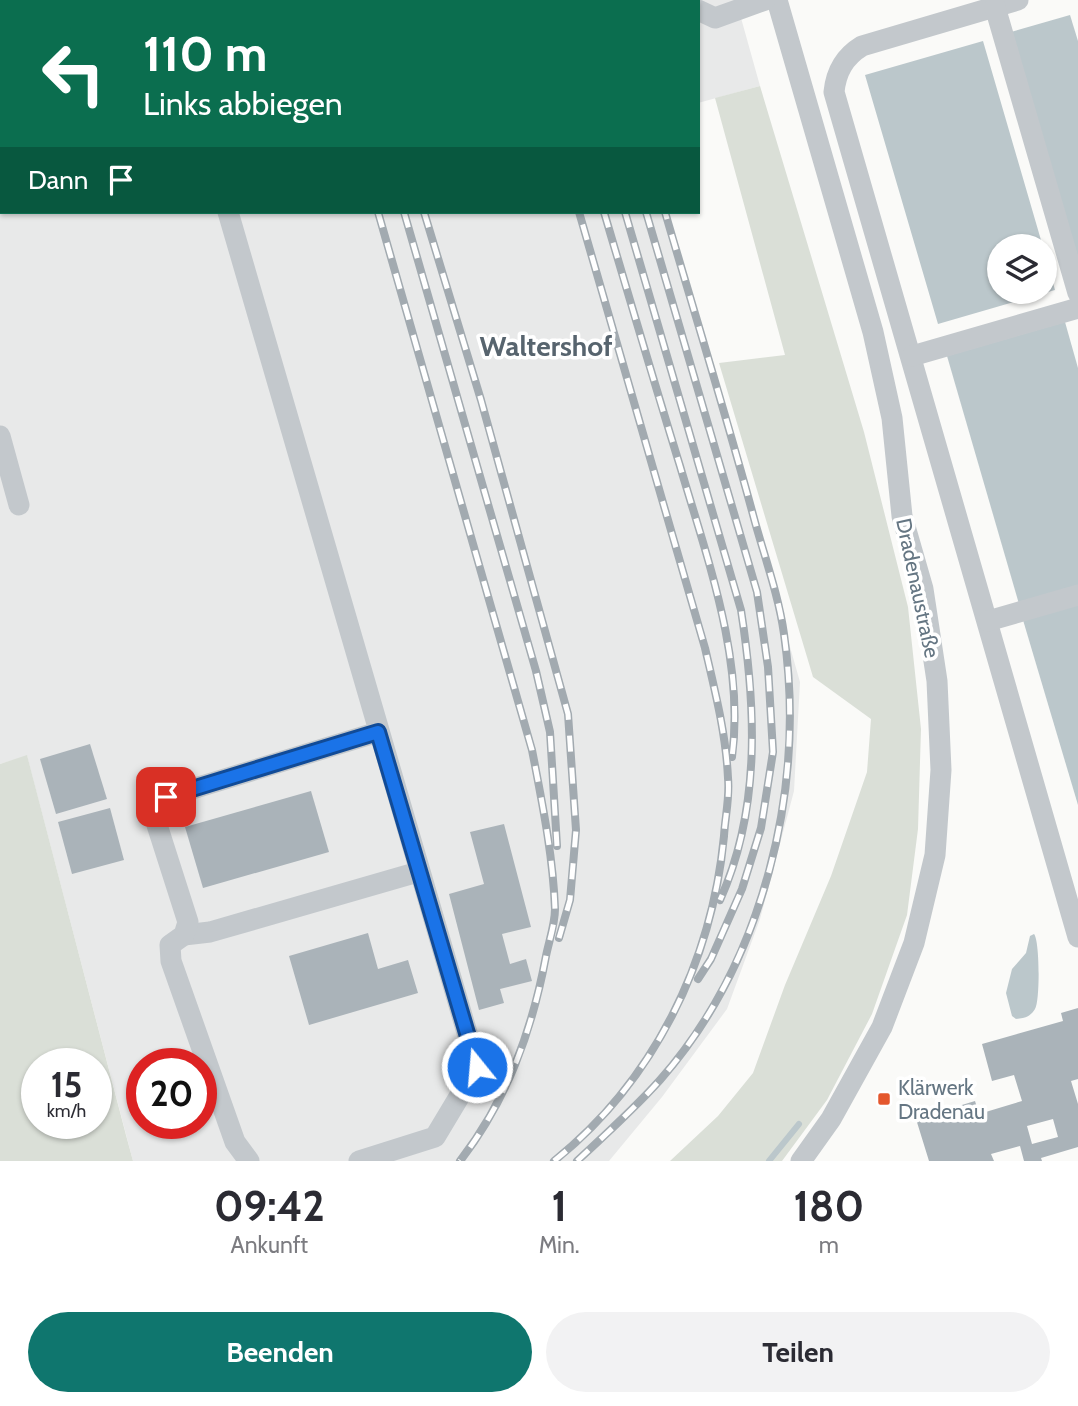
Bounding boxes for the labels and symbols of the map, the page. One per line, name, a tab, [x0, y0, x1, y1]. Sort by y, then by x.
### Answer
district label: Waltershof	[480, 329, 613, 363]
street label: Dradenaustraße	[891, 516, 945, 660]
pin	[136, 767, 196, 827]
position arrow	[440, 1030, 514, 1104]
speed limit sign: 20	[126, 1048, 217, 1139]
place label: Klärwerk Dradenau	[898, 1075, 985, 1124]
marker: Klärwerk Dradenau	[876, 1091, 892, 1107]

